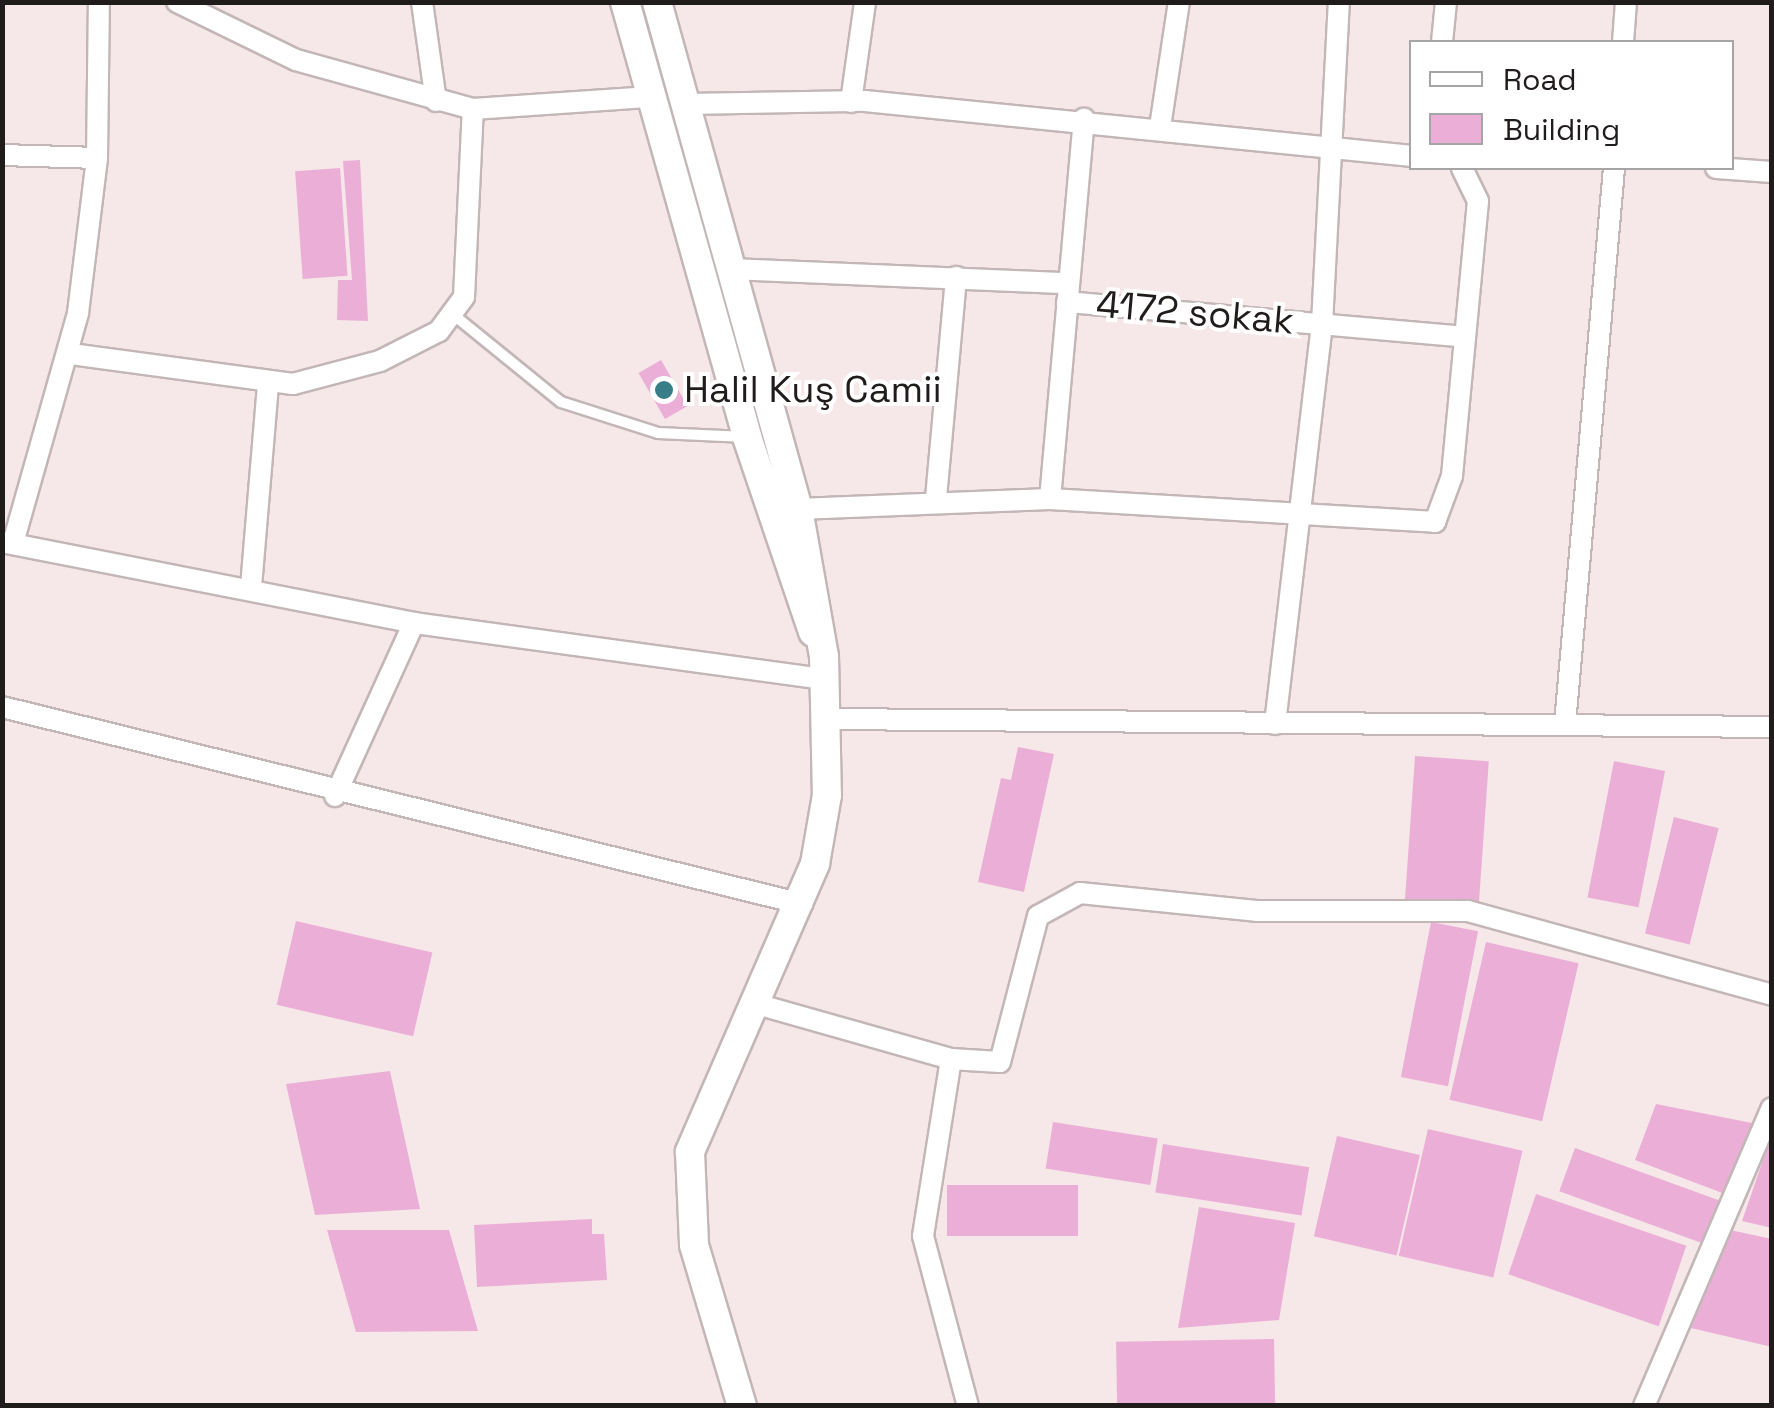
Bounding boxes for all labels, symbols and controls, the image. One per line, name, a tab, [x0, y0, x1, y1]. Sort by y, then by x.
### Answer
legend	[1409, 40, 1734, 170]
text: Road	[1503, 60, 1577, 99]
text: Building	[1503, 110, 1620, 149]
street label: 4172 sokak	[1094, 282, 1296, 344]
place label: Halil Kuş Camii	[684, 367, 942, 413]
marker: Halil Kuş Camii	[653, 379, 675, 401]

